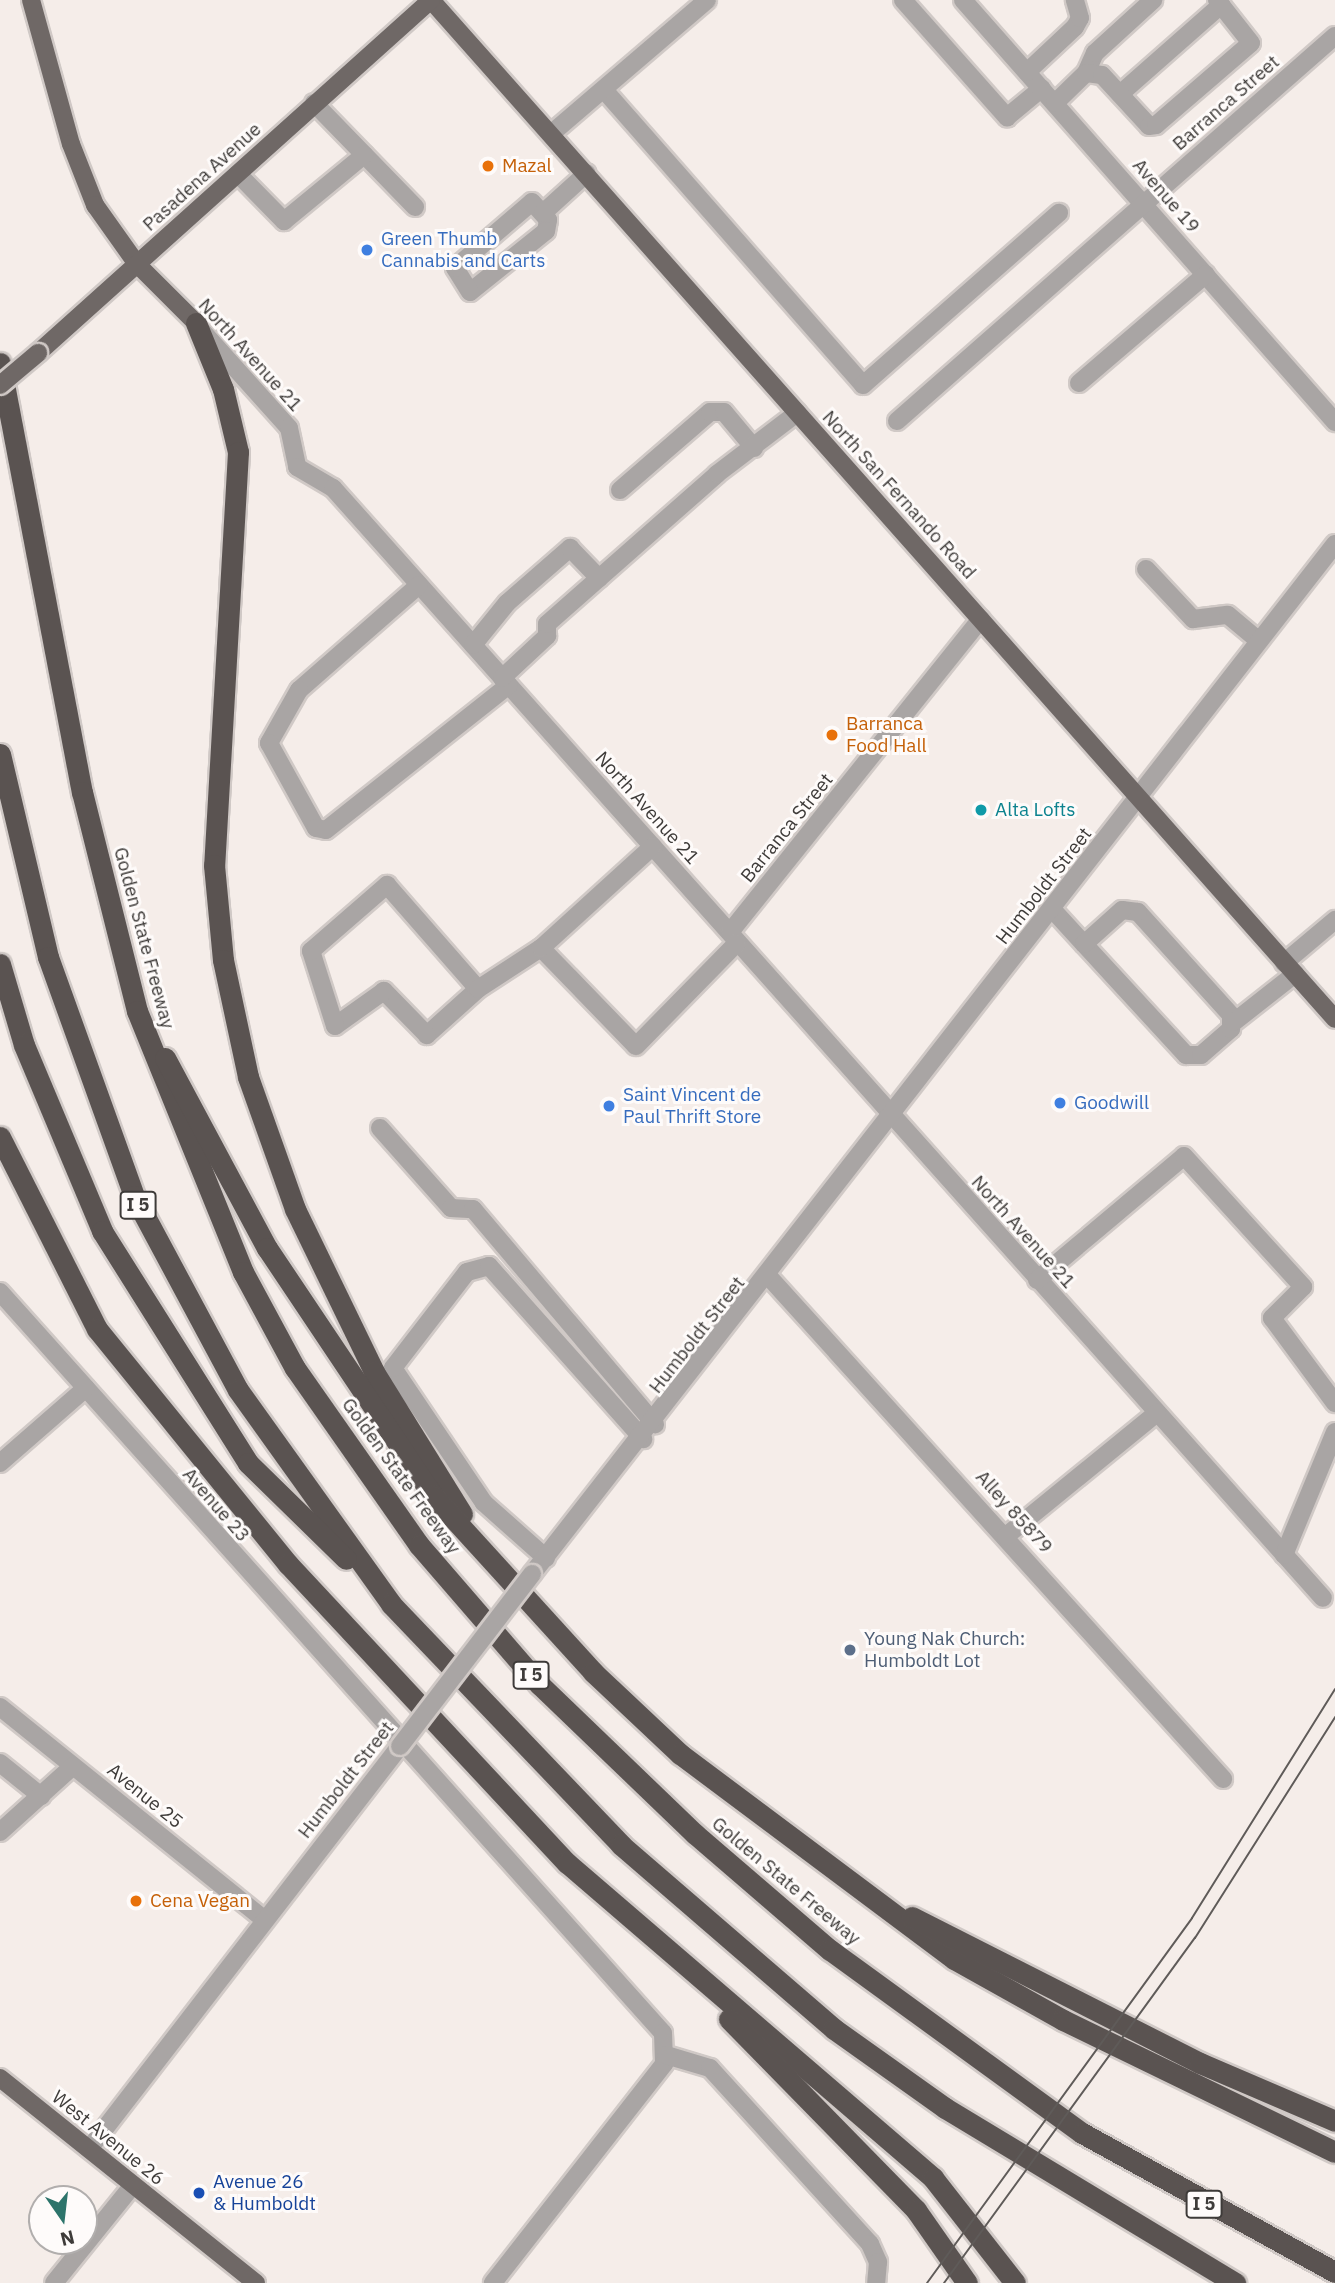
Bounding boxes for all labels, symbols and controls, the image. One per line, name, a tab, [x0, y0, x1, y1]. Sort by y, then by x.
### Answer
street label: Barranca Street	[1168, 51, 1284, 155]
street label: Pasadena Avenue	[138, 118, 266, 236]
street label: Avenue 19	[1128, 154, 1204, 238]
place label: Mazal	[502, 155, 552, 177]
marker: Mazal	[480, 158, 496, 174]
place label: Green Thumb Cannabis and Carts	[381, 228, 546, 272]
marker: Green Thumb Cannabis and Carts	[359, 242, 375, 258]
street label: North Avenue 21	[193, 294, 307, 416]
street label: North San Fernando Road	[817, 406, 981, 584]
place label: Barranca Food Hall	[846, 713, 927, 757]
marker: Barranca Food Hall	[824, 727, 840, 743]
street label: North Avenue 21	[590, 747, 704, 869]
street label: Barranca Street	[736, 769, 838, 887]
place label: Alta Lofts	[995, 799, 1075, 821]
marker: Alta Lofts	[973, 802, 989, 818]
street label: Humboldt Street	[991, 823, 1097, 949]
street label: Golden State Freeway	[109, 845, 179, 1031]
place label: Saint Vincent de Paul Thrift Store	[623, 1084, 761, 1128]
place label: Goodwill	[1074, 1092, 1149, 1114]
marker: Goodwill	[1052, 1095, 1068, 1111]
marker: Saint Vincent de Paul Thrift Store	[601, 1098, 617, 1114]
street label: North Avenue 21	[966, 1171, 1080, 1293]
road number: I 5	[119, 1190, 157, 1220]
street label: Humboldt Street	[644, 1272, 750, 1398]
street label: Golden State Freeway	[337, 1394, 465, 1558]
street label: Avenue 23	[178, 1463, 254, 1547]
street label: Alley 85879	[971, 1466, 1057, 1558]
place label: Young Nak Church: Humboldt Lot	[864, 1628, 1025, 1672]
marker: Young Nak Church: Humboldt Lot	[842, 1642, 858, 1658]
road number: I 5	[512, 1660, 550, 1690]
street label: Humboldt Street	[293, 1717, 399, 1843]
street label: Avenue 25	[103, 1759, 187, 1833]
street label: Golden State Freeway	[707, 1812, 865, 1950]
place label: Cena Vegan	[150, 1890, 250, 1912]
marker: Cena Vegan	[128, 1893, 144, 1909]
street label: West Avenue 26	[47, 2086, 169, 2190]
place label: Avenue 26 & Humboldt	[213, 2171, 316, 2215]
north arrow	[28, 2185, 98, 2255]
marker: Avenue 26 & Humboldt	[191, 2185, 207, 2201]
road number: I 5	[1185, 2190, 1223, 2218]
text: N	[58, 2225, 77, 2252]

